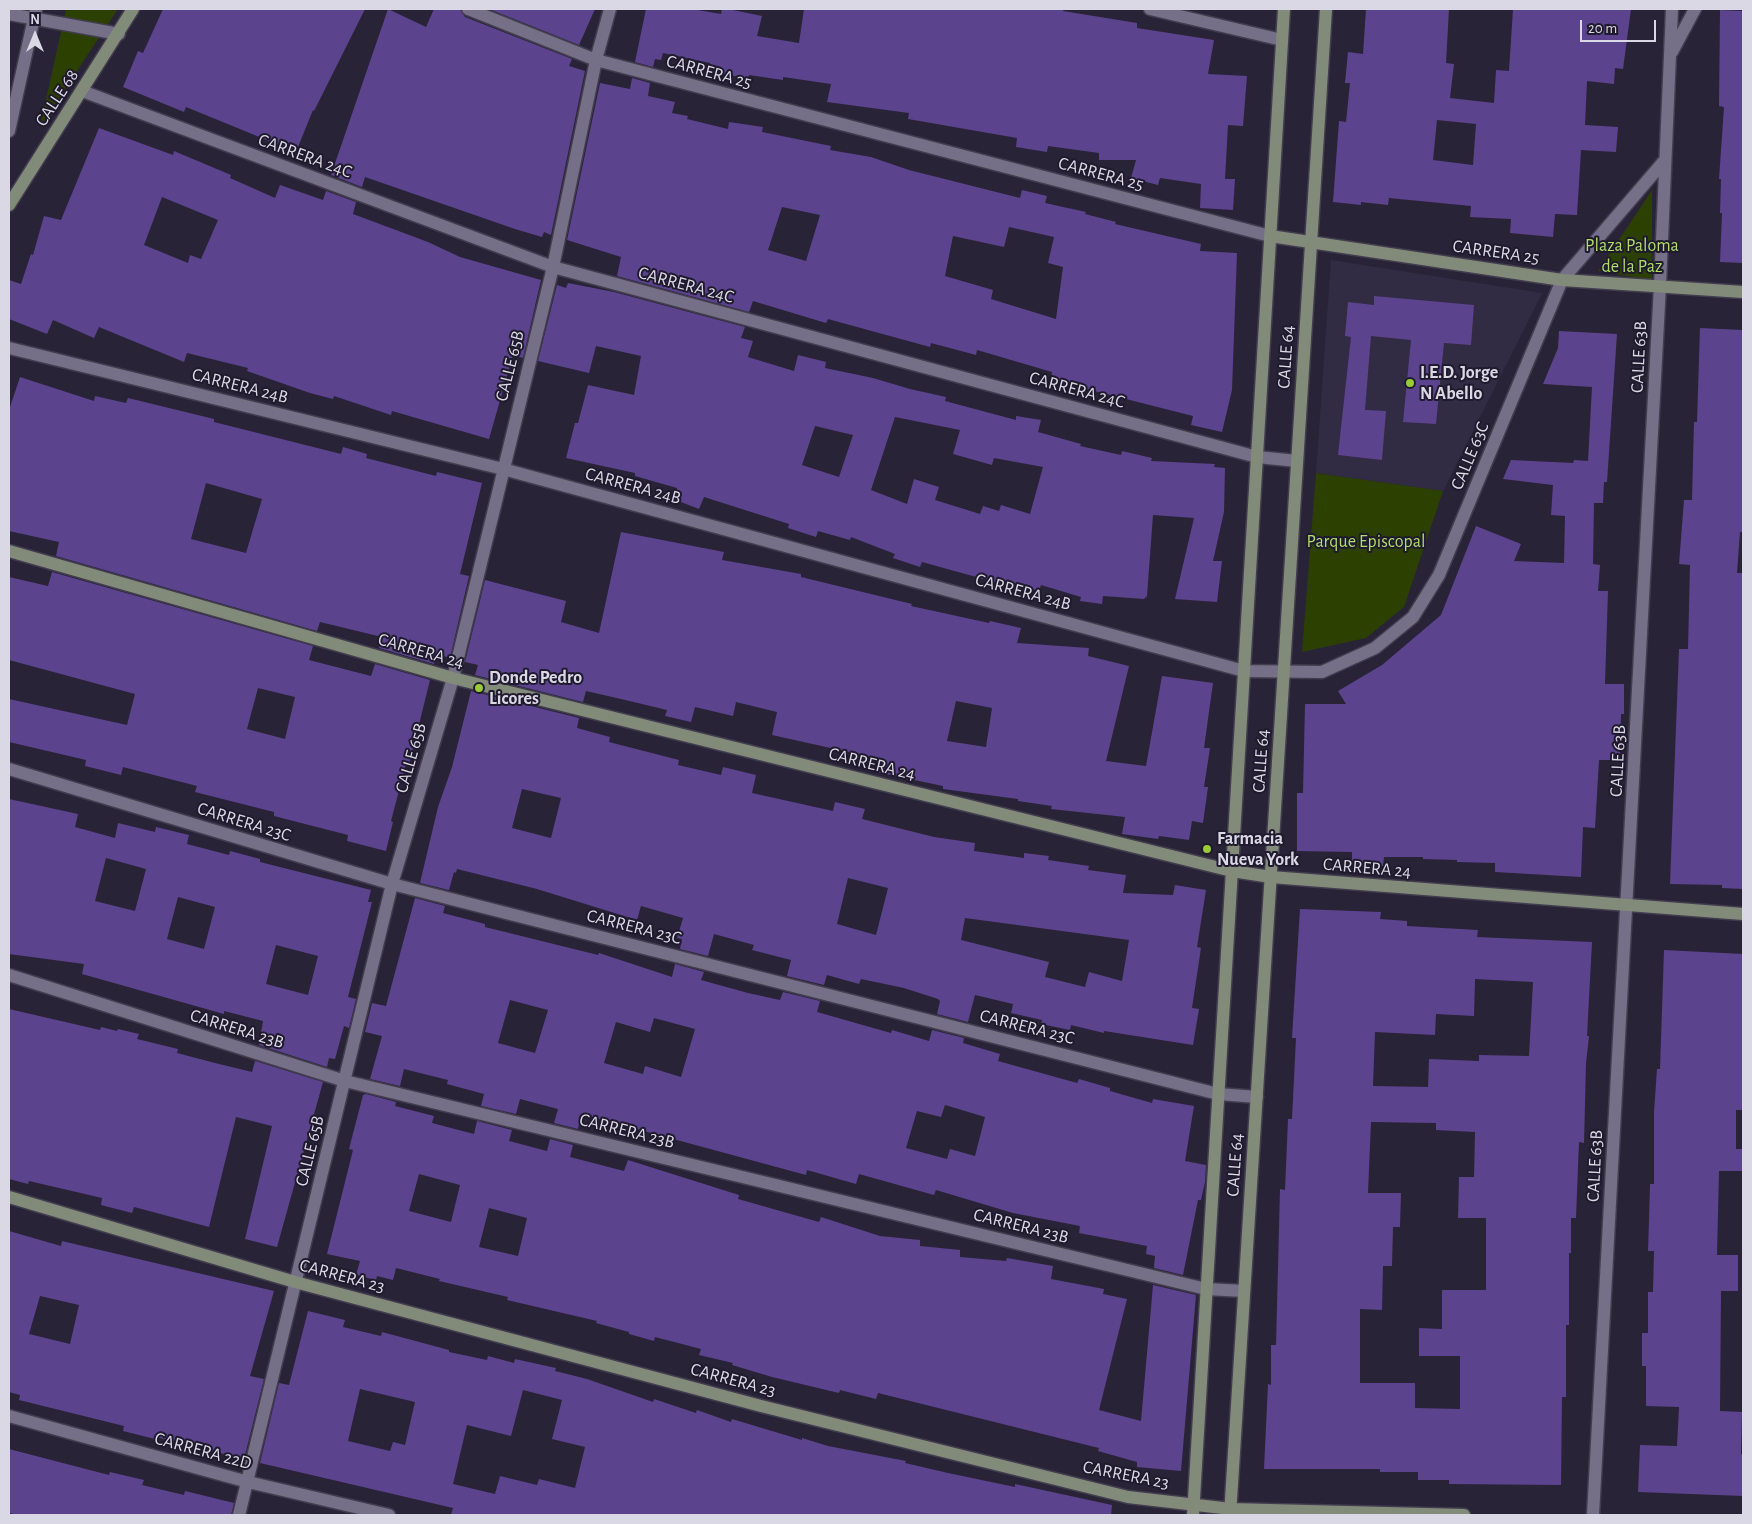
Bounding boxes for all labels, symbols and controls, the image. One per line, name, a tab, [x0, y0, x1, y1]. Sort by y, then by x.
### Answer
north arrow	[10, 10, 60, 60]
scale bar	[1582, 10, 1658, 42]
text: N	[30, 13, 40, 27]
text: 20 m	[1588, 21, 1617, 36]
street label: CARRERA 25	[664, 50, 754, 94]
street label: CALLE 68	[31, 66, 83, 130]
street label: CARRERA 24C	[255, 129, 355, 183]
street label: CARRERA 25	[1056, 152, 1146, 196]
street label: CARRERA 25	[1451, 235, 1541, 269]
park label: Plaza Paloma de la Paz	[1585, 235, 1679, 278]
street label: CARRERA 24C	[636, 262, 736, 308]
street label: CALLE 63B	[1626, 321, 1652, 393]
street label: CALLE 64	[1273, 325, 1299, 389]
street label: CALLE 65B	[491, 328, 529, 404]
place label: I.E.D. Jorge N Abello	[1420, 362, 1498, 404]
street label: CARRERA 24B	[190, 364, 290, 408]
street label: CARRERA 24C	[1027, 367, 1127, 413]
marker: I.E.D. Jorge N Abello	[1404, 377, 1416, 389]
street label: CALLE 63C	[1446, 419, 1494, 493]
street label: CARRERA 24B	[583, 463, 683, 509]
park label: Parque Episcopal	[1307, 531, 1425, 553]
street label: CARRERA 24B	[973, 569, 1073, 615]
street label: CARRERA 24	[375, 628, 467, 674]
place label: Donde Pedro Licores	[489, 667, 582, 710]
marker: Donde Pedro Licores	[473, 682, 485, 694]
street label: CALLE 65B	[391, 720, 431, 796]
street label: CALLE 63B	[1605, 725, 1631, 797]
street label: CALLE 64	[1248, 729, 1274, 793]
street label: CARRERA 24	[826, 743, 918, 785]
street label: CARRERA 23C	[195, 798, 293, 846]
place label: Farmacia Nueva York	[1217, 828, 1299, 871]
marker: Farmacia Nueva York	[1201, 843, 1213, 855]
street label: CARRERA 24	[1322, 853, 1412, 883]
street label: CARRERA 23C	[584, 905, 684, 949]
street label: CARRERA 23B	[187, 1004, 287, 1054]
street label: CARRERA 23C	[977, 1005, 1077, 1049]
street label: CARRERA 23B	[577, 1109, 677, 1153]
street label: CALLE 65B	[291, 1113, 329, 1189]
street label: CALLE 63B	[1582, 1130, 1608, 1202]
street label: CALLE 64	[1222, 1133, 1248, 1197]
street label: CARRERA 23B	[971, 1204, 1071, 1248]
street label: CARRERA 23	[297, 1254, 387, 1298]
street label: CARRERA 23	[688, 1358, 778, 1402]
street label: CARRERA 22D	[152, 1428, 254, 1474]
street label: CARRERA 23	[1081, 1456, 1171, 1494]

